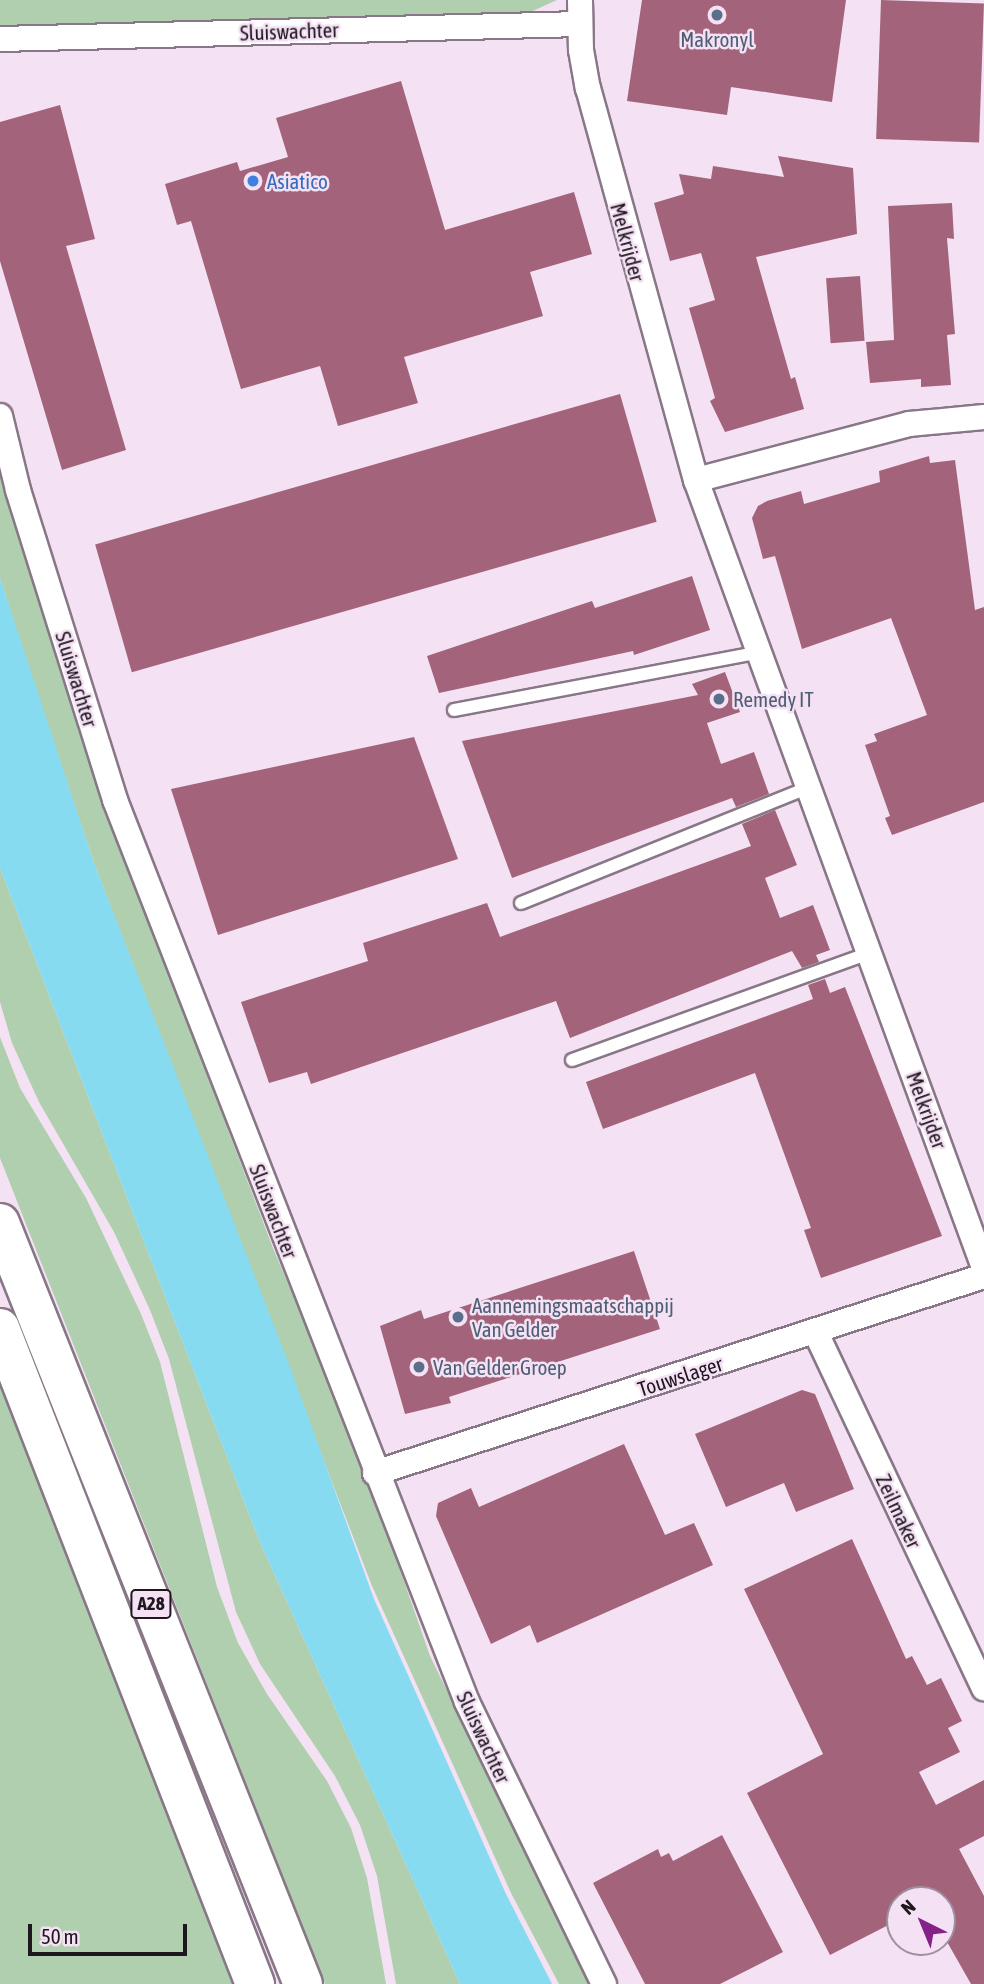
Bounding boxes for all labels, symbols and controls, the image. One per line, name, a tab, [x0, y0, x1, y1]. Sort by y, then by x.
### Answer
marker: Makronyl	[709, 7, 725, 23]
street label: Sluiswachter	[239, 17, 339, 45]
place label: Makronyl	[680, 26, 754, 52]
place label: Asiatico	[267, 168, 328, 194]
marker: Asiatico	[245, 173, 261, 189]
street label: Melkrijder	[605, 200, 651, 284]
street label: Sluiswachter	[51, 628, 103, 730]
place label: Remedy IT	[733, 686, 814, 712]
marker: Remedy IT	[711, 691, 727, 707]
street label: Melkrijder	[901, 1068, 953, 1152]
street label: Sluiswachter	[245, 1161, 303, 1261]
place label: Aannemingsmaatschappij Van Gelder	[472, 1292, 674, 1342]
marker: Aannemingsmaatschappij Van Gelder	[450, 1309, 466, 1325]
street label: Touwslager	[634, 1350, 726, 1402]
place label: Van Gelder Groep	[433, 1354, 567, 1380]
marker: Van Gelder Groep	[411, 1359, 427, 1375]
street label: Zeilmaker	[871, 1470, 927, 1552]
road number: A28	[130, 1588, 172, 1620]
street label: Sluiswachter	[452, 1687, 516, 1787]
north arrow	[886, 1886, 956, 1956]
text: N	[896, 1895, 920, 1919]
scale bar	[32, 1910, 191, 1954]
text: 50 m	[41, 1924, 79, 1948]

